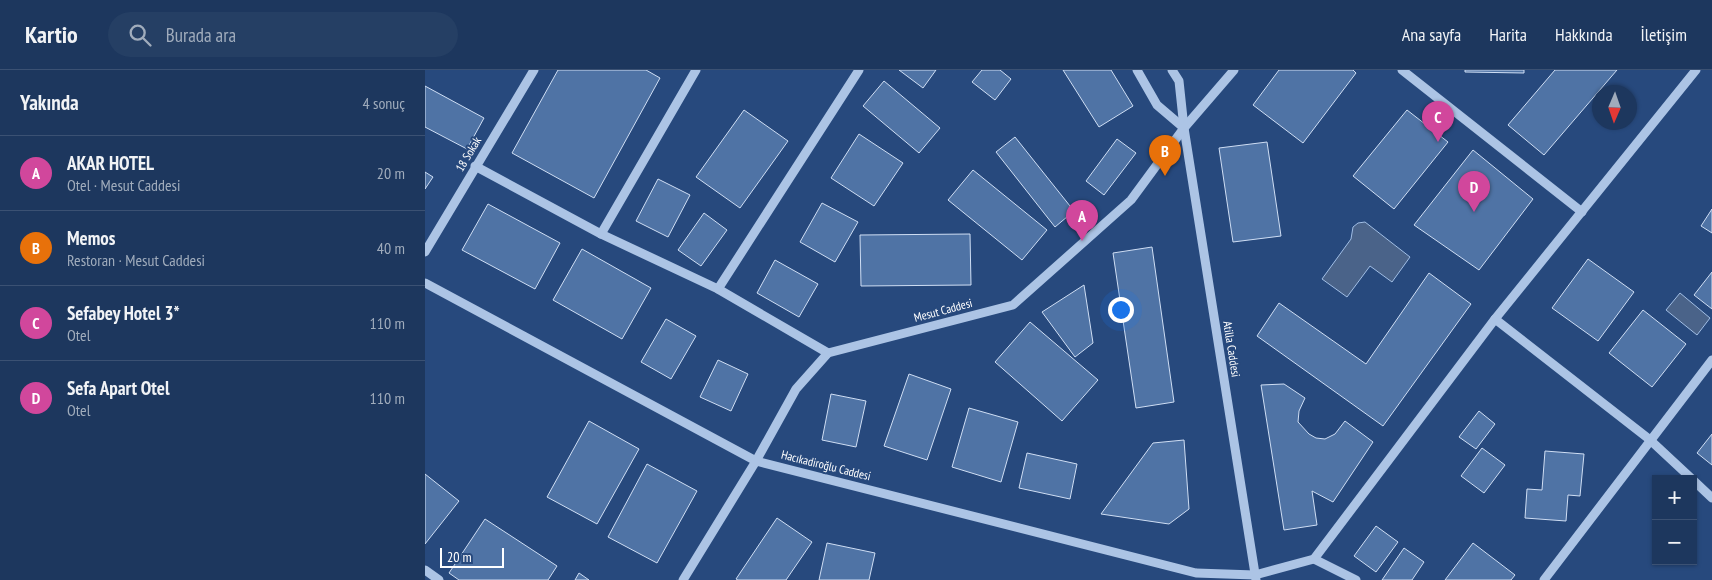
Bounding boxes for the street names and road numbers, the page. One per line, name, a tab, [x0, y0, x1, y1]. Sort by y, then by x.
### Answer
street label: 18 Sokak	[452, 134, 484, 174]
street label: Mesut Caddesi	[912, 295, 974, 325]
street label: Atilla Caddesi	[1220, 320, 1244, 378]
street label: Hacıkadiroğlu Caddesi	[780, 447, 872, 483]

